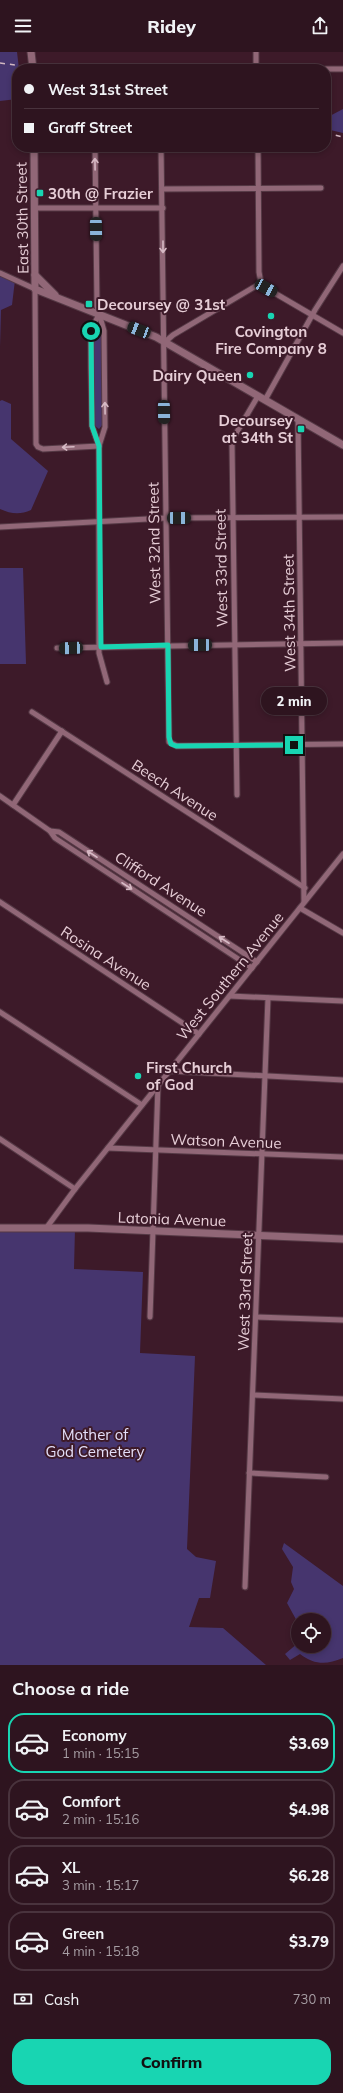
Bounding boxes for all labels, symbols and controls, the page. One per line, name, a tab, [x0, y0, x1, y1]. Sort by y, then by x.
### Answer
icon: menu	[12, 15, 34, 37]
text: Ridey	[147, 15, 196, 38]
icon: share	[309, 15, 331, 37]
text: West 31st Street	[48, 80, 168, 99]
text: Graff Street	[48, 118, 132, 137]
one-way arrow	[92, 158, 99, 171]
street label: East 30th Street	[12, 162, 32, 274]
place label: 30th @ Frazier	[48, 184, 153, 203]
marker: 30th @ Frazier	[35, 188, 45, 198]
car	[90, 217, 102, 241]
one-way arrow	[159, 240, 167, 253]
car	[253, 277, 279, 299]
place label: Decoursey @ 31st	[97, 295, 226, 314]
marker: Decoursey @ 31st	[84, 299, 94, 309]
marker: Covington Fire Company 8	[266, 311, 276, 321]
car	[126, 320, 152, 340]
route start	[82, 322, 100, 340]
place label: Covington Fire Company 8	[215, 322, 327, 358]
place label: Dairy Queen	[153, 366, 242, 385]
marker: Dairy Queen	[245, 370, 255, 380]
car	[158, 400, 170, 424]
one-way arrow	[101, 402, 109, 415]
place label: Decoursey at 34th St	[219, 411, 294, 447]
marker: Decoursey at 34th St	[296, 424, 306, 434]
one-way arrow	[62, 444, 75, 451]
street label: West 32nd Street	[143, 482, 165, 604]
street label: West 33rd Street	[210, 509, 232, 627]
car	[167, 512, 191, 524]
street label: West 34th Street	[278, 554, 300, 672]
car	[188, 639, 212, 651]
car	[59, 642, 83, 654]
callout: 2 min	[261, 687, 327, 715]
text: 2 min	[277, 693, 311, 709]
route end	[285, 736, 303, 754]
street label: Beech Avenue	[128, 755, 222, 825]
street label: Clifford Avenue	[111, 847, 211, 921]
one-way arrow	[86, 849, 98, 857]
one-way arrow	[121, 882, 132, 890]
street label: West Southern Avenue	[172, 908, 288, 1044]
street label: Rosina Avenue	[57, 922, 155, 994]
one-way arrow	[219, 936, 230, 944]
place label: First Church of God	[146, 1058, 232, 1094]
marker: First Church of God	[133, 1071, 143, 1081]
street label: Watson Avenue	[170, 1130, 282, 1152]
street label: Latonia Avenue	[117, 1208, 227, 1230]
street label: West 33rd Street	[233, 1233, 257, 1351]
park label: Mother of God Cemetery	[46, 1425, 144, 1461]
map controls	[291, 1613, 331, 1653]
button: locate	[291, 1613, 331, 1653]
text: Choose a ride	[12, 1677, 129, 1700]
icon: car	[14, 1725, 50, 1761]
text: Economy	[62, 1726, 127, 1745]
text: $3.69	[289, 1734, 329, 1753]
text: 1 min · 15:15	[62, 1745, 139, 1761]
icon: car	[14, 1791, 50, 1827]
text: Comfort	[62, 1792, 120, 1811]
text: $4.98	[289, 1800, 329, 1819]
text: 2 min · 15:16	[62, 1811, 139, 1827]
icon: car	[14, 1857, 50, 1893]
text: XL	[62, 1858, 80, 1877]
text: $6.28	[289, 1866, 329, 1885]
text: 3 min · 15:17	[62, 1877, 139, 1893]
icon: car	[14, 1923, 50, 1959]
text: Green	[62, 1924, 104, 1943]
text: $3.79	[289, 1932, 329, 1951]
text: 4 min · 15:18	[62, 1943, 139, 1959]
icon: cash	[12, 1988, 34, 2010]
text: Cash	[44, 1990, 79, 2009]
text: 730 m	[293, 1991, 331, 2007]
button: Confirm	[12, 2039, 331, 2085]

